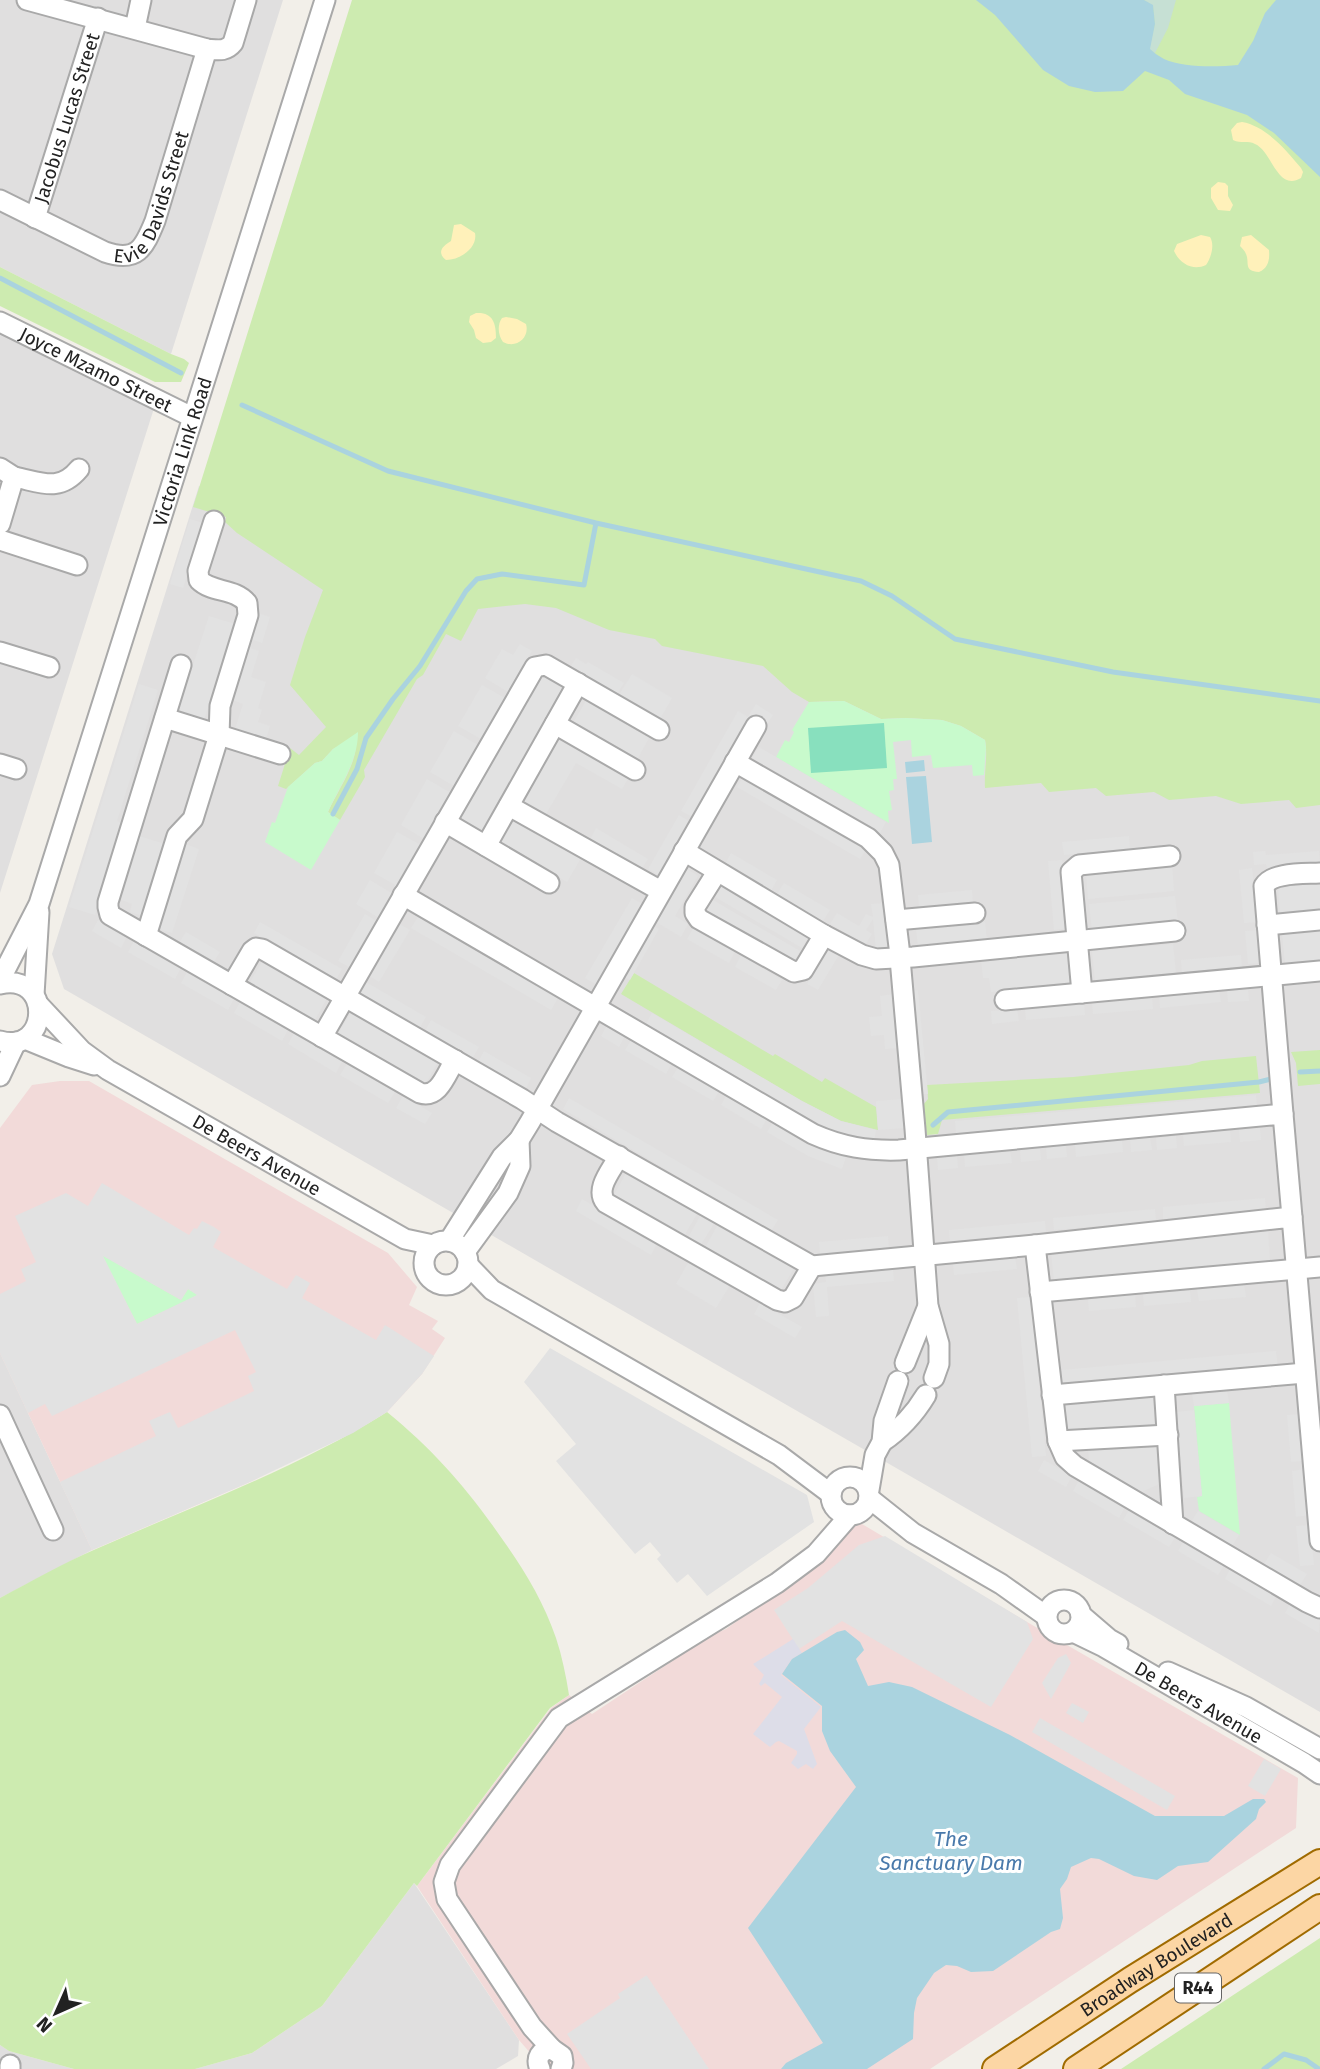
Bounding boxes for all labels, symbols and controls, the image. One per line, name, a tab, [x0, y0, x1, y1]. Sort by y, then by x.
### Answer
street label: Jacobus Lucas Street	[29, 30, 105, 206]
street label: Evie Davids Street	[112, 128, 194, 268]
street label: Joyce Mzamo Street	[16, 322, 176, 417]
street label: Victoria Link Road	[148, 374, 217, 529]
street label: De Beers Avenue	[188, 1110, 325, 1201]
street label: De Beers Avenue	[1130, 1656, 1267, 1748]
water label: The Sanctuary Dam	[878, 1826, 1023, 1876]
street label: Broadway Boulevard	[1076, 1908, 1237, 2022]
road number: R44	[1175, 1974, 1221, 2002]
north arrow	[21, 1978, 91, 2048]
text: N	[32, 2012, 57, 2037]

